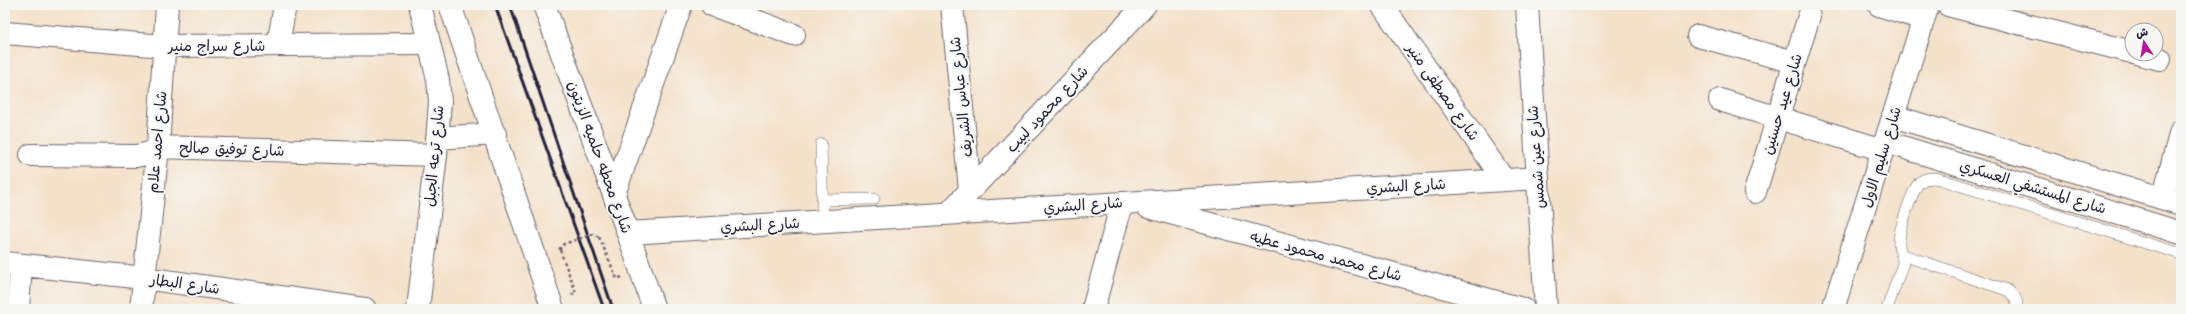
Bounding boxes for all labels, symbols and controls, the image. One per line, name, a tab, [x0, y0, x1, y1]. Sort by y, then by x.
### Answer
north arrow	[2124, 22, 2164, 62]
text: ش	[2135, 24, 2150, 41]
street label: شارع سراج منير	[167, 36, 265, 56]
street label: شارع عباس الشريف	[945, 36, 977, 158]
street label: شارع مصطفى منير	[1401, 38, 1484, 145]
street label: شارع عيد حسنين	[1757, 51, 1807, 157]
street label: شارع محمود لبيب	[1001, 61, 1093, 157]
street label: شارع محطه حلميه الزيتون	[563, 78, 637, 236]
street label: شارع احمد علام	[143, 90, 172, 194]
street label: شارع ترعه الجبل	[420, 104, 448, 208]
street label: شارع سليم الاول	[1856, 104, 1908, 211]
street label: شارع عين شمس	[1522, 105, 1550, 209]
street label: شارع توفيق صالح	[179, 137, 285, 161]
street label: شارع المستشفي العسكري	[1956, 155, 2109, 222]
street label: شارع البشري	[1366, 174, 1446, 199]
street label: شارع البشري	[1043, 192, 1123, 219]
street label: شارع البشري	[720, 213, 800, 238]
street label: شارع محمد محمود عطيه	[1248, 226, 1404, 286]
street label: شارع البطار	[148, 269, 221, 299]

